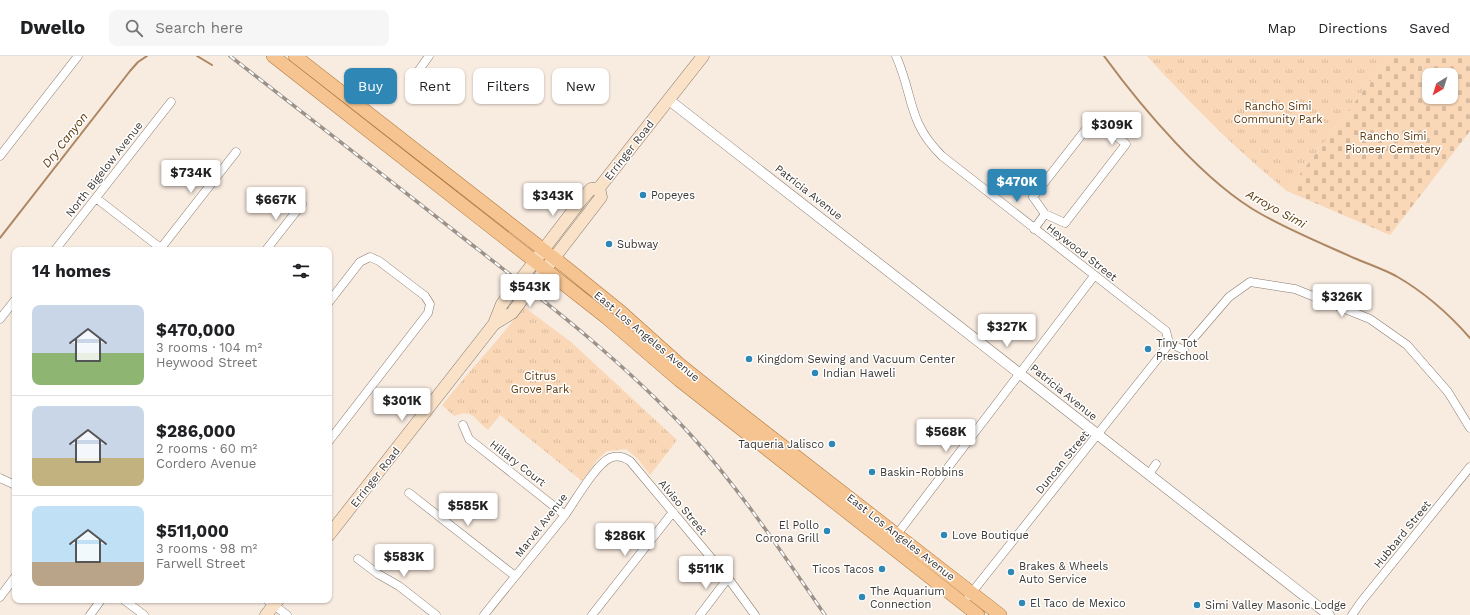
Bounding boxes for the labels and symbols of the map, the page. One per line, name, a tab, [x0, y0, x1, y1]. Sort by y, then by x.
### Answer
north arrow	[1422, 68, 1458, 104]
park label: Rancho Simi Community Park	[1233, 100, 1323, 126]
water label: Dry Canyon	[39, 110, 91, 170]
pin: $309K	[1084, 112, 1140, 146]
street label: Erringer Road	[602, 118, 657, 183]
street label: North Bigelow Avenue	[63, 119, 146, 219]
park label: Rancho Simi Pioneer Cemetery	[1345, 130, 1441, 156]
pin: $734K	[163, 160, 219, 194]
street label: Patricia Avenue	[772, 162, 845, 223]
pin: $470K	[989, 169, 1045, 203]
pin: $343K	[525, 183, 581, 217]
water label: Arroyo Simi	[1243, 186, 1309, 232]
pin: $667K	[248, 187, 304, 221]
place label: Popeyes	[651, 189, 695, 202]
marker: Popeyes	[638, 190, 648, 200]
street label: Heywood Street	[1044, 221, 1120, 284]
place label: Subway	[617, 238, 658, 251]
marker: Subway	[604, 239, 614, 249]
pin: $543K	[502, 274, 558, 308]
pin: $326K	[1314, 284, 1370, 318]
street label: East Los Angeles Avenue	[591, 288, 702, 384]
pin: $327K	[979, 314, 1035, 348]
place label: Tiny Tot Preschool	[1156, 337, 1209, 363]
marker: Tiny Tot Preschool	[1143, 344, 1153, 354]
place label: Kingdom Sewing and Vacuum Center	[757, 353, 956, 366]
marker: Kingdom Sewing and Vacuum Center	[744, 354, 754, 364]
street label: Patricia Avenue	[1028, 362, 1100, 423]
place label: Indian Haweli	[823, 367, 895, 380]
marker: Indian Haweli	[810, 368, 820, 378]
park label: Citrus Grove Park	[511, 370, 569, 396]
pin: $301K	[374, 388, 430, 422]
pin: $568K	[918, 419, 974, 453]
street label: Duncan Street	[1033, 428, 1092, 497]
street label: Hillary Court	[487, 438, 549, 489]
place label: Taqueria Jalisco	[738, 438, 824, 451]
marker: Taqueria Jalisco	[827, 439, 837, 449]
street label: Erringer Road	[348, 445, 403, 510]
place label: Baskin-Robbins	[880, 466, 964, 479]
marker: Baskin-Robbins	[867, 467, 877, 477]
street label: Alviso Street	[656, 477, 710, 538]
street label: Marvel Avenue	[512, 491, 570, 560]
street label: East Los Angeles Avenue	[844, 491, 957, 584]
pin: $585K	[440, 493, 496, 527]
street label: Hubbard Street	[1371, 498, 1434, 571]
place label: El Pollo Corona Grill	[755, 519, 820, 545]
pin: $286K	[597, 523, 653, 557]
marker: El Pollo Corona Grill	[822, 526, 832, 536]
place label: Love Boutique	[952, 529, 1029, 542]
marker: Love Boutique	[939, 530, 949, 540]
pin: $583K	[376, 544, 432, 578]
pin: $511K	[678, 556, 734, 590]
place label: Brakes & Wheels Auto Service	[1019, 560, 1108, 586]
place label: Ticos Tacos	[812, 563, 874, 576]
marker: Ticos Tacos	[877, 564, 887, 574]
marker: Brakes & Wheels Auto Service	[1006, 567, 1016, 577]
place label: The Aquarium Connection	[870, 585, 945, 611]
marker: The Aquarium Connection	[857, 592, 867, 602]
place label: El Taco de Mexico	[1030, 597, 1126, 610]
marker: El Taco de Mexico	[1017, 598, 1027, 608]
place label: Simi Valley Masonic Lodge	[1205, 599, 1346, 612]
marker: Simi Valley Masonic Lodge	[1192, 600, 1202, 610]

